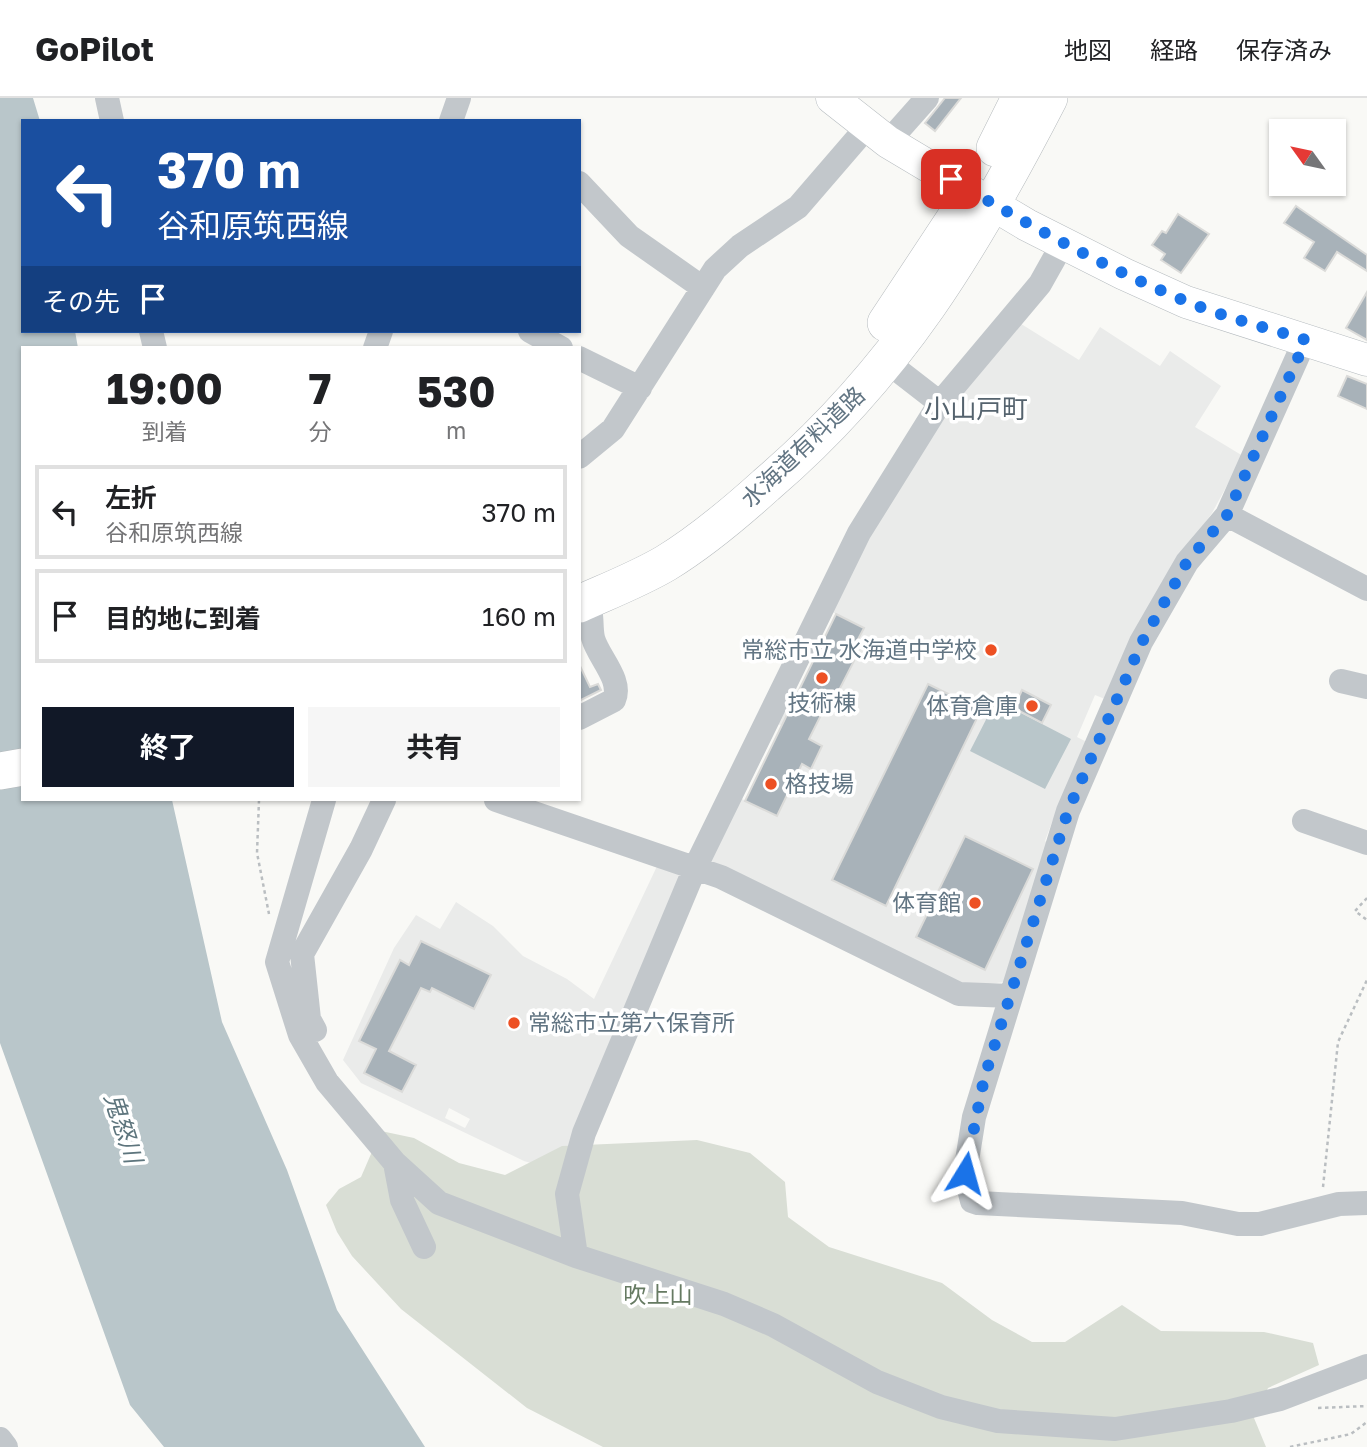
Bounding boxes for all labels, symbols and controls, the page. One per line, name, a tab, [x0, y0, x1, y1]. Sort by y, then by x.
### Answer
text: GoPilot	[35, 29, 154, 68]
text: 地図	[1064, 35, 1112, 64]
text: 経路	[1150, 35, 1198, 64]
text: 保存済み	[1236, 35, 1332, 64]
north arrow	[1269, 119, 1346, 196]
map controls	[1269, 119, 1346, 196]
text: 370 m	[157, 140, 301, 199]
icon: left	[42, 147, 133, 238]
pin	[921, 149, 981, 209]
icon: arrive	[932, 160, 970, 198]
text: 谷和原筑西線	[157, 206, 349, 244]
icon: arrive	[134, 280, 172, 318]
text: その先	[42, 286, 120, 317]
text: 19:00	[107, 363, 223, 413]
text: 7	[308, 363, 331, 413]
text: 530	[417, 366, 495, 416]
street label: 水海道有料道路	[735, 380, 870, 512]
district label: 小山戸町	[924, 393, 1028, 424]
text: m	[446, 416, 466, 444]
text: 到着	[142, 417, 188, 445]
text: 分	[308, 417, 331, 445]
text: 左折	[105, 482, 157, 513]
icon: left	[46, 493, 84, 531]
text: 370 m	[481, 497, 556, 528]
text: 谷和原筑西線	[105, 518, 243, 546]
icon: arrive	[46, 597, 84, 635]
text: 160 m	[482, 601, 556, 632]
text: 目的地に到着	[105, 603, 261, 634]
place label: 常総市立 水海道中学校	[741, 635, 977, 663]
marker: 常総市立 水海道中学校	[983, 642, 999, 658]
marker: 技術棟	[814, 670, 830, 686]
place label: 技術棟	[788, 688, 857, 716]
place label: 体育倉庫	[926, 691, 1018, 719]
marker: 体育倉庫	[1024, 698, 1040, 714]
button: 終了	[42, 707, 294, 787]
button: 共有	[308, 707, 560, 787]
place label: 格技場	[785, 769, 854, 797]
marker: 格技場	[763, 776, 779, 792]
place label: 体育館	[892, 888, 961, 916]
marker: 体育館	[967, 895, 983, 911]
place label: 常総市立第六保育所	[528, 1008, 735, 1036]
marker: 常総市立第六保育所	[506, 1015, 522, 1031]
water label: 鬼怒川	[100, 1089, 150, 1169]
position arrow	[928, 1136, 1002, 1210]
park label: 吹上山	[624, 1280, 693, 1308]

